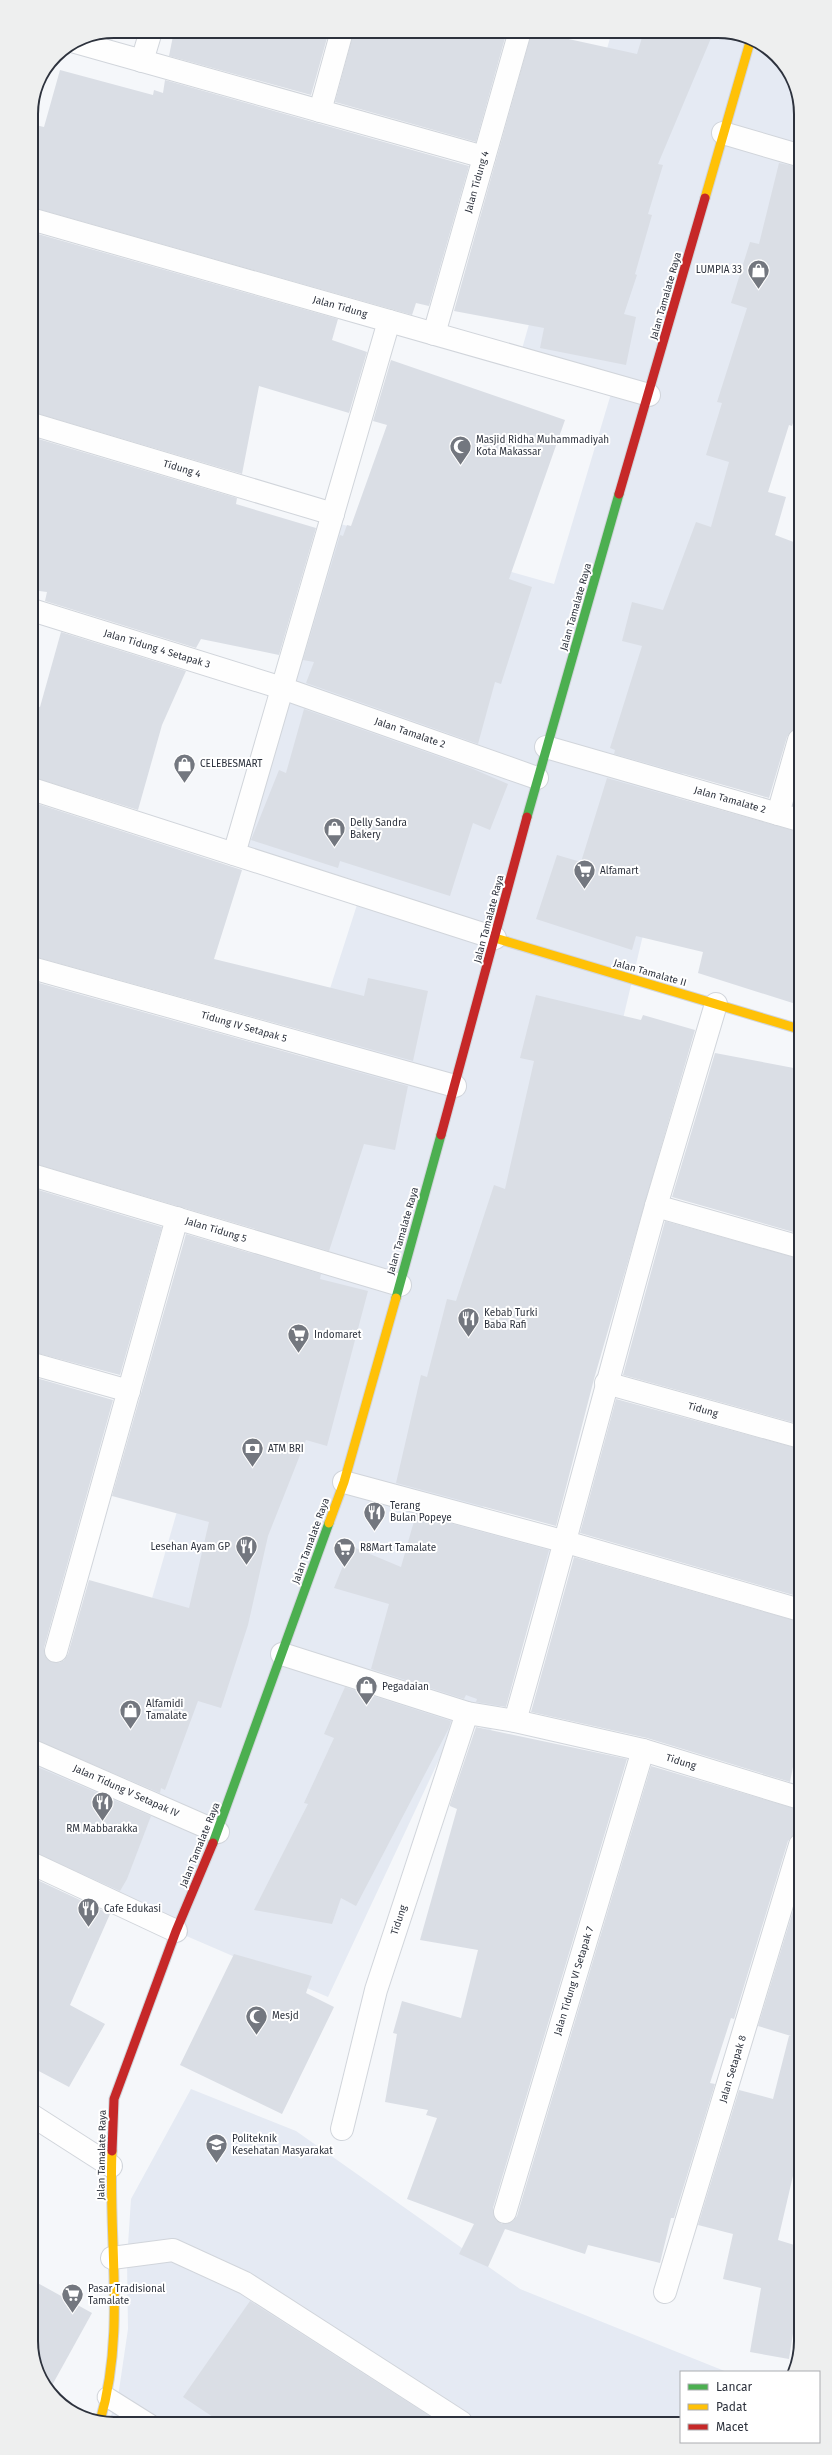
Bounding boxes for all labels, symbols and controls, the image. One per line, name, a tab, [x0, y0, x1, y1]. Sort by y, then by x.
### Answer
street label: Jalan Tidung 4	[462, 149, 492, 214]
street label: Jalan Tamalate Raya	[648, 251, 684, 341]
shop icon: LUMPIA 33	[745, 257, 771, 290]
place label: LUMPIA 33	[696, 264, 742, 276]
street label: Jalan Tidung	[311, 294, 369, 321]
mosque icon: Masjid Ridha Muhammadiyah Kota Makassar	[447, 433, 473, 466]
place label: Masjid Ridha Muhammadiyah Kota Makassar	[476, 434, 609, 458]
street label: Tidung 4	[162, 458, 203, 481]
street label: Jalan Tamalate Raya	[558, 562, 594, 652]
street label: Jalan Tidung 4 Setapak 3	[102, 627, 212, 671]
street label: Jalan Tamalate 2	[373, 715, 447, 751]
shop icon: CELEBESMART	[172, 751, 198, 784]
place label: CELEBESMART	[200, 758, 263, 770]
street label: Jalan Tamalate 2	[693, 784, 767, 816]
shop icon: Delly Sandra Bakery	[321, 816, 347, 849]
place label: Delly Sandra Bakery	[350, 817, 407, 841]
supermarket icon: Alfamart	[572, 858, 598, 891]
place label: Alfamart	[600, 865, 639, 877]
street label: Jalan Tamalate Raya	[471, 874, 507, 964]
street label: Jalan Tamalate II	[612, 957, 688, 989]
street label: Tidung IV Setapak 5	[200, 1009, 288, 1045]
street label: Jalan Tamalate Raya	[385, 1186, 421, 1276]
street label: Jalan Tidung 5	[184, 1215, 248, 1245]
restaurant icon: Kebab Turki Baba Rafi	[455, 1306, 481, 1339]
place label: Kebab Turki Baba Rafi	[484, 1307, 538, 1331]
supermarket icon: Indomaret	[285, 1322, 311, 1355]
place label: Indomaret	[314, 1329, 362, 1341]
street label: Tidung	[687, 1400, 720, 1420]
bank icon: ATM BRI	[240, 1436, 266, 1469]
place label: ATM BRI	[268, 1443, 304, 1455]
street label: Jalan Tamalate Raya	[290, 1496, 332, 1586]
restaurant icon: Terang Bulan Popeye	[362, 1499, 388, 1532]
place label: Terang Bulan Popeye	[390, 1500, 452, 1524]
restaurant icon: Lesehan Ayam GP	[233, 1534, 259, 1567]
supermarket icon: R8Mart Tamalate	[332, 1535, 358, 1568]
place label: Lesehan Ayam GP	[151, 1541, 230, 1553]
place label: R8Mart Tamalate	[360, 1542, 436, 1554]
shop icon: Pegadaian	[354, 1674, 380, 1707]
place label: Pegadaian	[382, 1681, 429, 1693]
shop icon: Alfamidi Tamalate	[118, 1697, 144, 1730]
place label: Alfamidi Tamalate	[146, 1698, 187, 1722]
street label: Tidung	[664, 1752, 698, 1772]
street label: Jalan Tidung V Setapak IV	[71, 1762, 181, 1820]
restaurant icon: RM Mabbarakka	[89, 1790, 115, 1823]
street label: Jalan Tamalate Raya	[177, 1801, 223, 1889]
place label: RM Mabbarakka	[66, 1823, 138, 1835]
restaurant icon: Cafe Edukasi	[76, 1896, 102, 1929]
place label: Cafe Edukasi	[104, 1903, 161, 1915]
street label: Tidung	[389, 1903, 410, 1937]
street label: Jalan Tidung VI Setapak 7	[552, 1925, 596, 2037]
mosque icon: Mesjd	[244, 2003, 270, 2036]
place label: Mesjd	[272, 2010, 299, 2022]
street label: Jalan Setapak 8	[717, 2033, 749, 2104]
street label: Jalan Tamalate Raya	[95, 2110, 109, 2200]
school or university icon: Politeknik Kesehatan Masyarakat	[203, 2132, 229, 2165]
place label: Politeknik Kesehatan Masyarakat	[232, 2133, 333, 2157]
supermarket icon: Pasar Tradisional Tamalate	[59, 2282, 85, 2315]
place label: Pasar Tradisional Tamalate	[88, 2283, 165, 2307]
legend	[680, 2371, 820, 2443]
text: Lancar	[716, 2380, 753, 2394]
text: Padat	[716, 2400, 748, 2414]
text: Macet	[716, 2420, 749, 2434]

